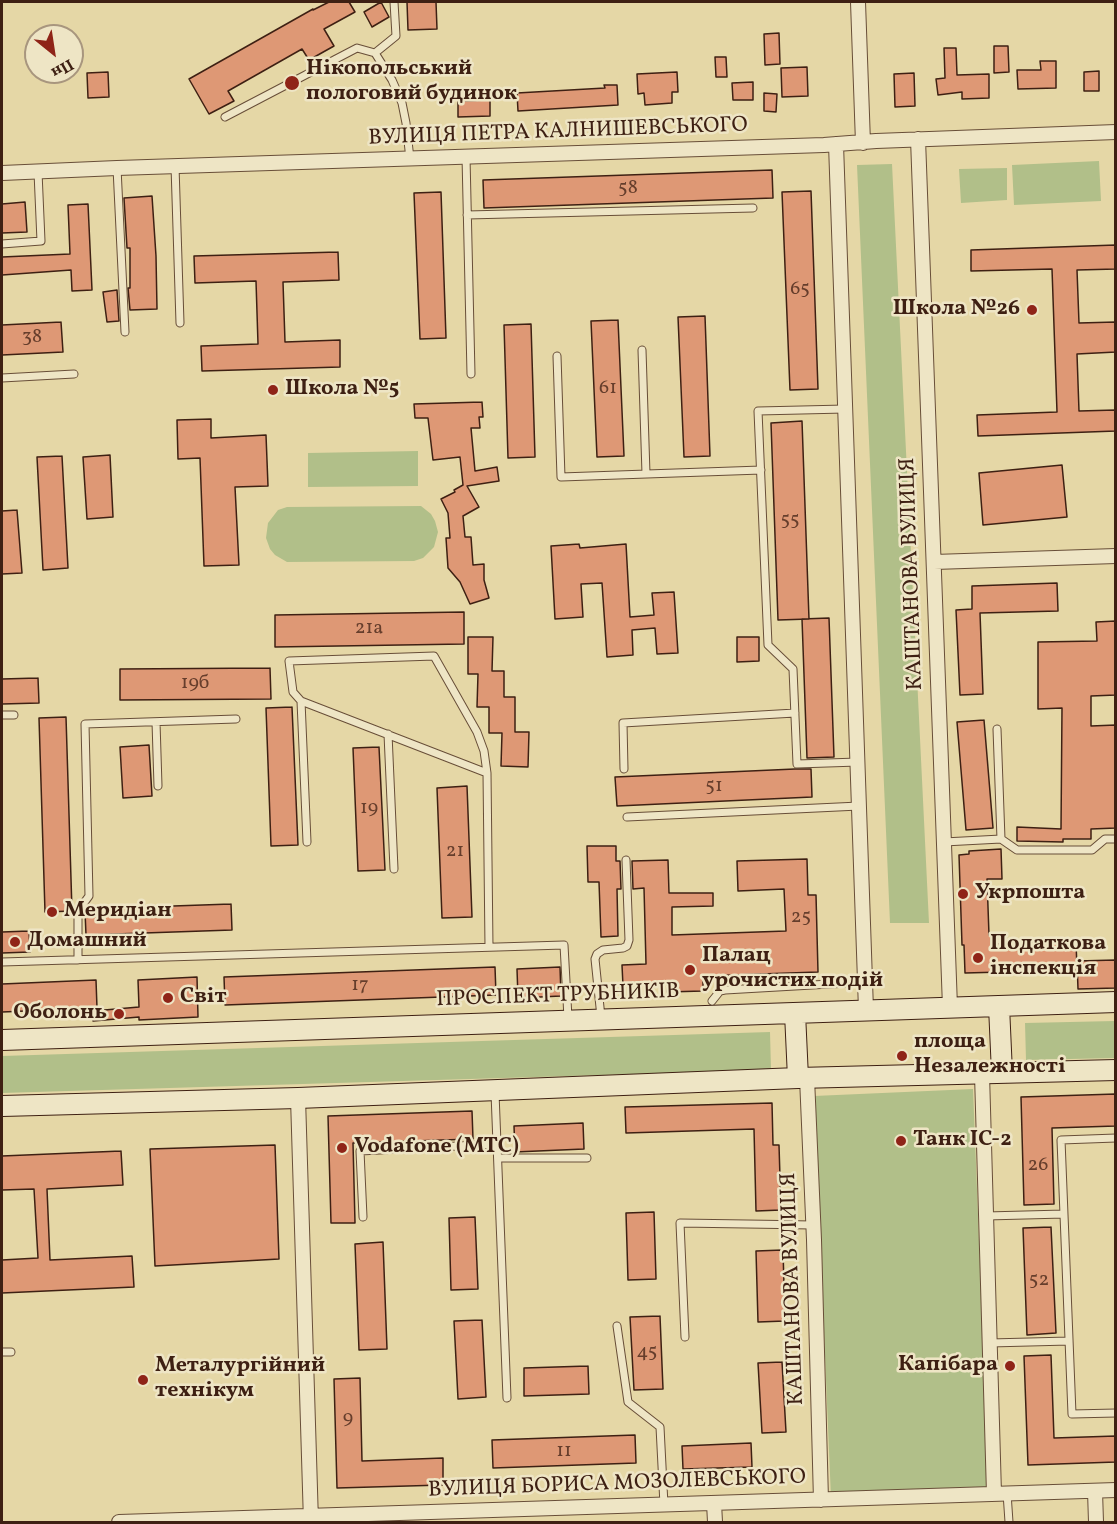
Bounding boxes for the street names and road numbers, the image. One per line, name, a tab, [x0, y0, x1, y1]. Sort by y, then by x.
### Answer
street label: ВУЛИЦЯ ПЕТРА КАЛНИШЕВСЬКОГО	[368, 113, 748, 153]
street label: КАШТАНОВА ВУЛИЦЯ	[896, 457, 930, 691]
street label: ПРОСПЕКТ ТРУБНИКІВ	[436, 980, 680, 1014]
street label: КАШТАНОВА ВУЛИЦЯ	[777, 1172, 811, 1406]
street label: ВУЛИЦЯ БОРИСА МОЗОЛЕВСЬКОГО	[428, 1465, 806, 1505]

